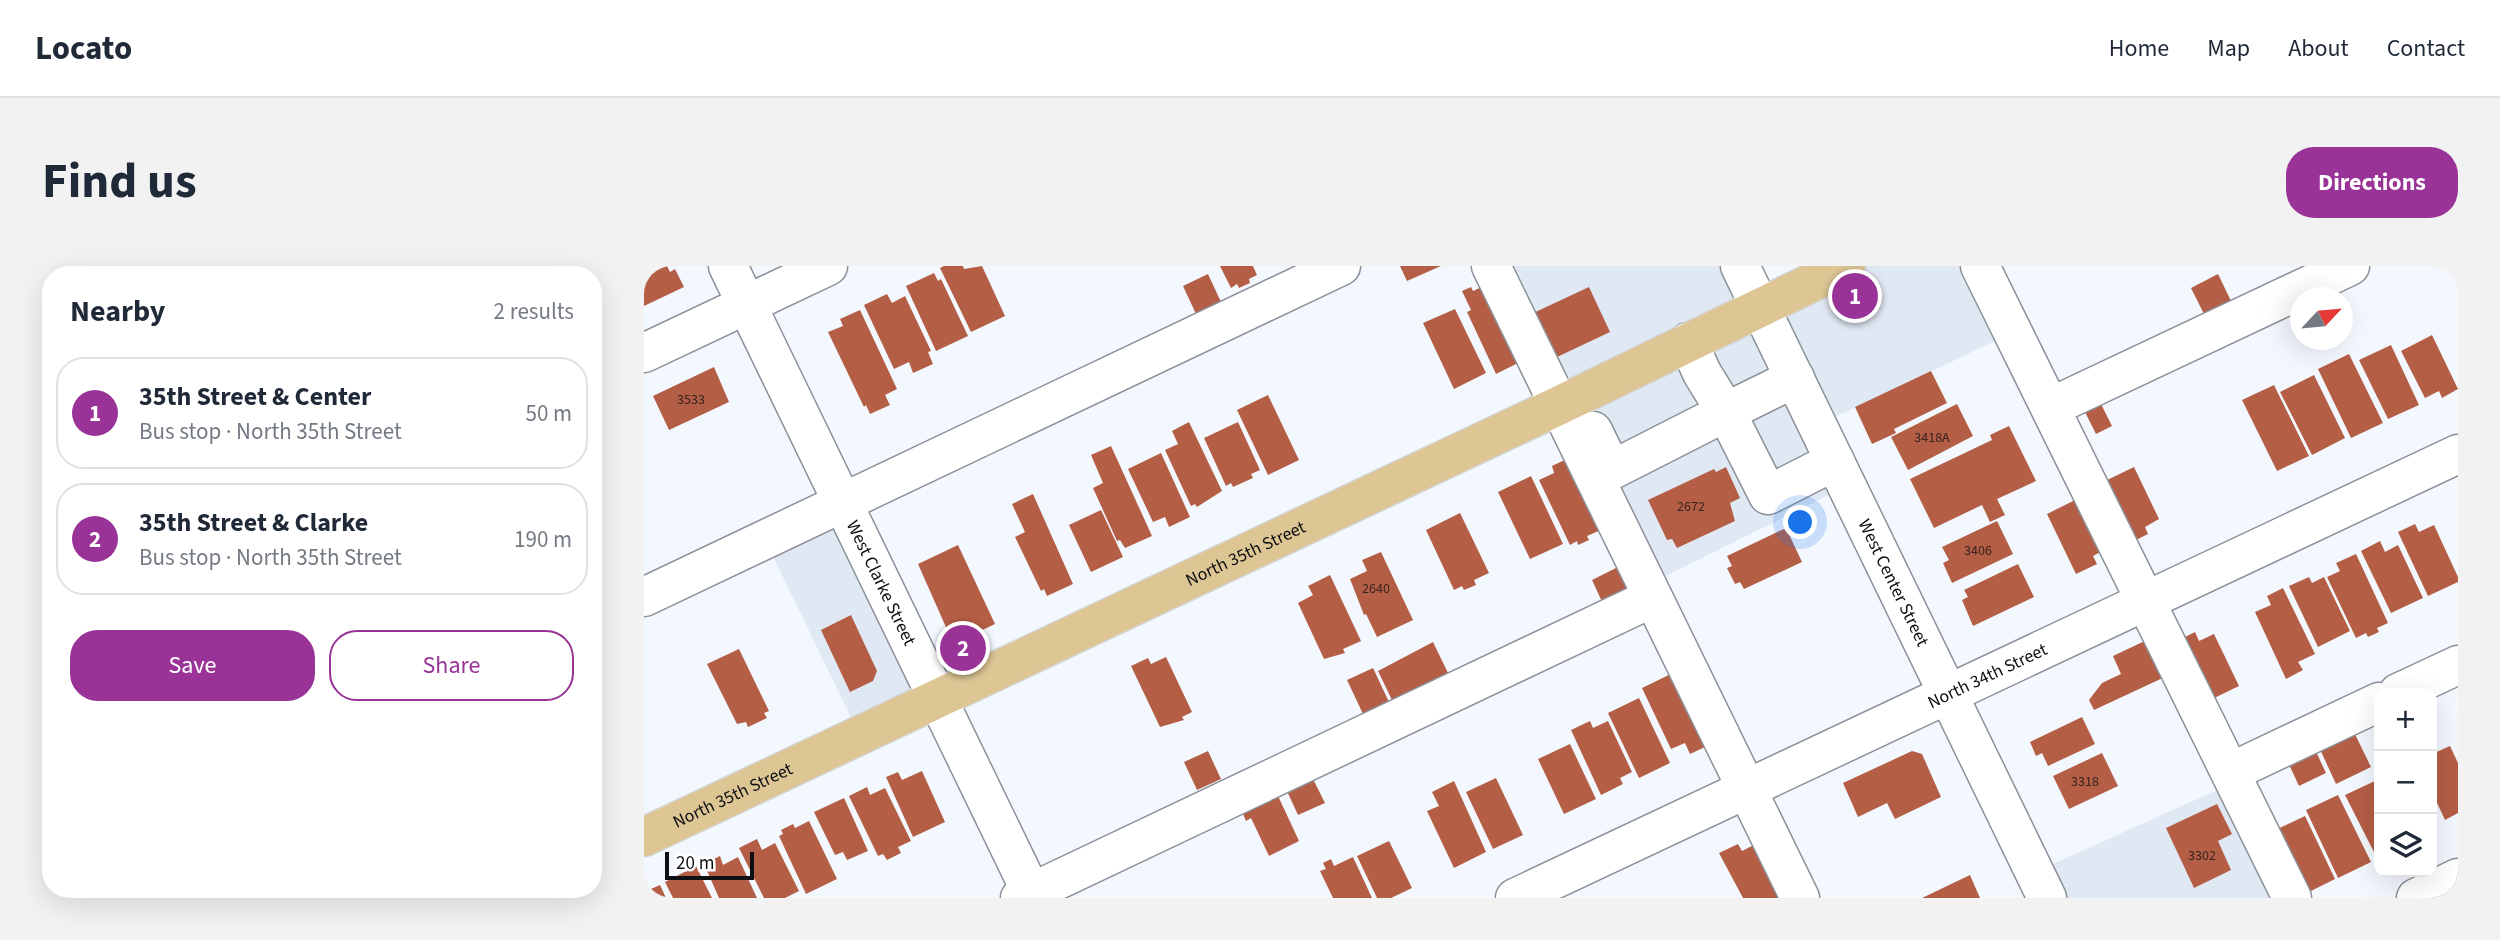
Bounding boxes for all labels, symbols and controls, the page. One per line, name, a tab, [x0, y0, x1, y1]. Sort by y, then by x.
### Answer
text: Locato	[35, 25, 132, 72]
text: Home	[2109, 31, 2169, 66]
text: Map	[2207, 31, 2250, 66]
text: About	[2288, 31, 2349, 66]
text: Contact	[2387, 31, 2465, 66]
text: Find us	[42, 147, 197, 217]
button: Directions	[2286, 147, 2458, 218]
pin: 1	[1832, 270, 1878, 322]
north arrow	[2290, 287, 2353, 350]
text: Nearby	[70, 290, 165, 333]
text: 2 results	[494, 295, 574, 328]
text: 35th Street & Center	[139, 378, 371, 415]
house number: 3533	[677, 390, 705, 410]
text: 1	[89, 397, 101, 430]
text: 50 m	[525, 397, 572, 430]
text: Bus stop · North 35th Street	[139, 415, 402, 448]
house number: 3418A	[1914, 428, 1950, 448]
house number: 2672	[1677, 497, 1705, 517]
text: 35th Street & Clarke	[139, 504, 368, 541]
your location	[1783, 505, 1817, 539]
street label: North 35th Street	[1182, 515, 1310, 593]
street label: West Center Street	[1852, 515, 1935, 651]
street label: West Clarke Street	[840, 516, 922, 650]
text: 2	[89, 523, 101, 556]
text: 190 m	[514, 523, 572, 556]
text: Bus stop · North 35th Street	[139, 541, 402, 574]
house number: 3406	[1964, 541, 1992, 561]
house number: 2640	[1362, 579, 1390, 599]
pin: 2	[940, 622, 986, 674]
button: Save	[70, 630, 315, 701]
button: Share	[329, 630, 574, 701]
street label: North 34th Street	[1923, 637, 2051, 715]
map controls	[2374, 688, 2437, 877]
button: +	[2374, 688, 2437, 751]
button: −	[2374, 751, 2437, 814]
street label: North 35th Street	[669, 757, 797, 835]
house number: 3318	[2071, 772, 2099, 792]
button: layers	[2374, 814, 2437, 877]
house number: 3302	[2188, 846, 2216, 866]
scale bar	[665, 849, 754, 881]
text: 20 m	[676, 850, 714, 877]

